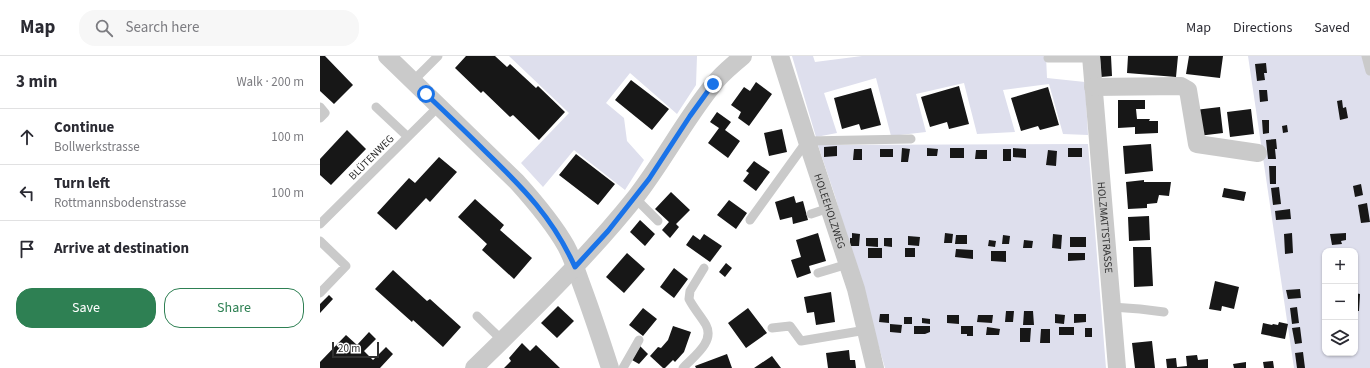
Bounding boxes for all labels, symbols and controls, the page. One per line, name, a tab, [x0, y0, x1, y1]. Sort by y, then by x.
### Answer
search box	[79, 10, 359, 46]
text: Map	[20, 14, 55, 41]
icon: search	[93, 17, 115, 39]
text: Search here	[125, 17, 199, 38]
text: Map	[1186, 18, 1211, 38]
text: Directions	[1233, 18, 1292, 38]
text: Saved	[1314, 18, 1350, 38]
text: 3 min	[16, 70, 57, 94]
text: Walk · 200 m	[236, 73, 304, 91]
route end	[704, 75, 722, 93]
route start	[417, 85, 435, 103]
text: Continue	[54, 117, 114, 138]
icon: ahead	[16, 126, 38, 148]
text: 100 m	[271, 128, 304, 146]
street label: BLÜTENWEG	[345, 131, 398, 183]
text: Bollwerkstrasse	[54, 138, 140, 156]
street label: HOLEEHOLZWEG	[810, 172, 849, 251]
text: Turn left	[54, 173, 110, 194]
street label: HOLZMATTSTRASSE	[1094, 181, 1116, 274]
icon: left	[16, 182, 38, 204]
text: 100 m	[271, 184, 304, 202]
text: Rottmannsbodenstrasse	[54, 194, 186, 212]
icon: arrive	[16, 238, 38, 260]
text: Arrive at destination	[54, 238, 189, 259]
map controls	[1322, 248, 1358, 356]
button: +	[1322, 248, 1358, 284]
button: −	[1322, 284, 1358, 320]
button: Save	[16, 288, 156, 328]
button: Share	[164, 288, 304, 328]
button: layers	[1322, 320, 1358, 356]
scale bar	[332, 340, 379, 359]
text: 20 m	[338, 341, 360, 356]

